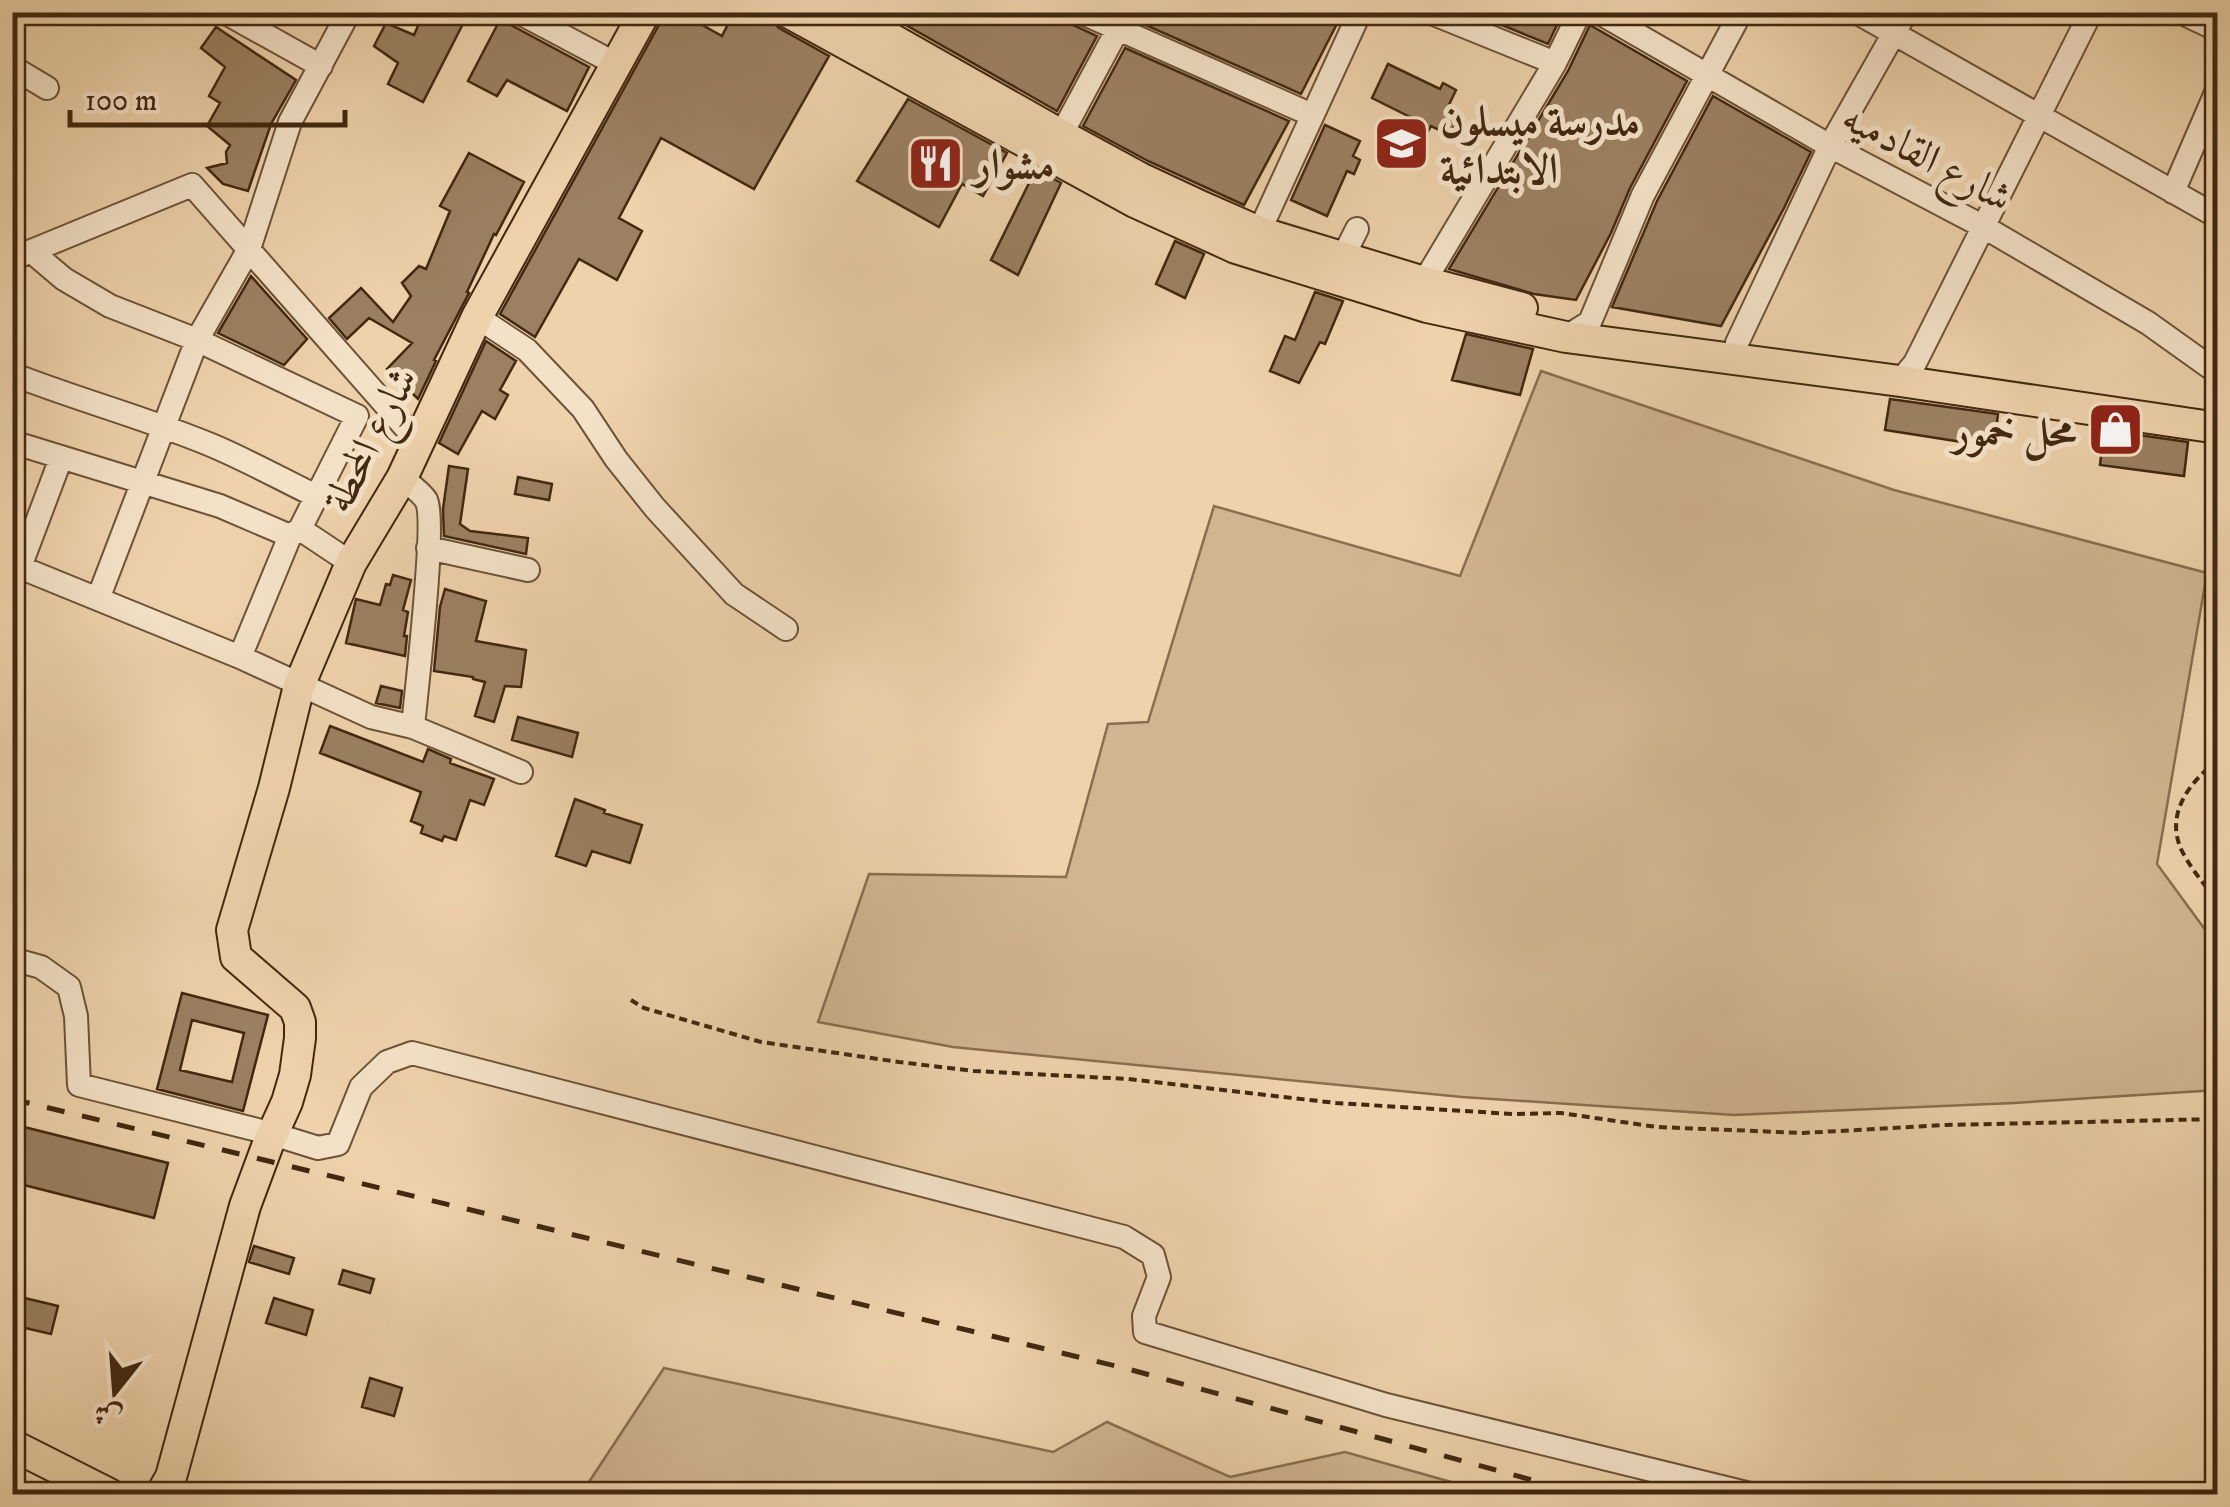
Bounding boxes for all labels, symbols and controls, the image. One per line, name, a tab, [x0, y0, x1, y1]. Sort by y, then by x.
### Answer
scale bar	[70, 65, 345, 127]
text: 100 m	[85, 83, 157, 120]
street label: شارع القادميه	[1829, 92, 2021, 231]
place label: مدرسة ميسلون الابتدائية	[1440, 97, 1640, 197]
school or university icon: مدرسة ميسلون الابتدائية	[1371, 114, 1431, 174]
restaurant icon: مشوار	[905, 133, 965, 193]
place label: مشوار	[970, 140, 1055, 192]
street label: شارع المحطة	[313, 359, 437, 525]
shop icon: محل خمور	[2085, 400, 2145, 460]
place label: محل خمور	[1949, 407, 2078, 461]
north arrow	[65, 1342, 165, 1442]
text: ش	[90, 1394, 127, 1435]

